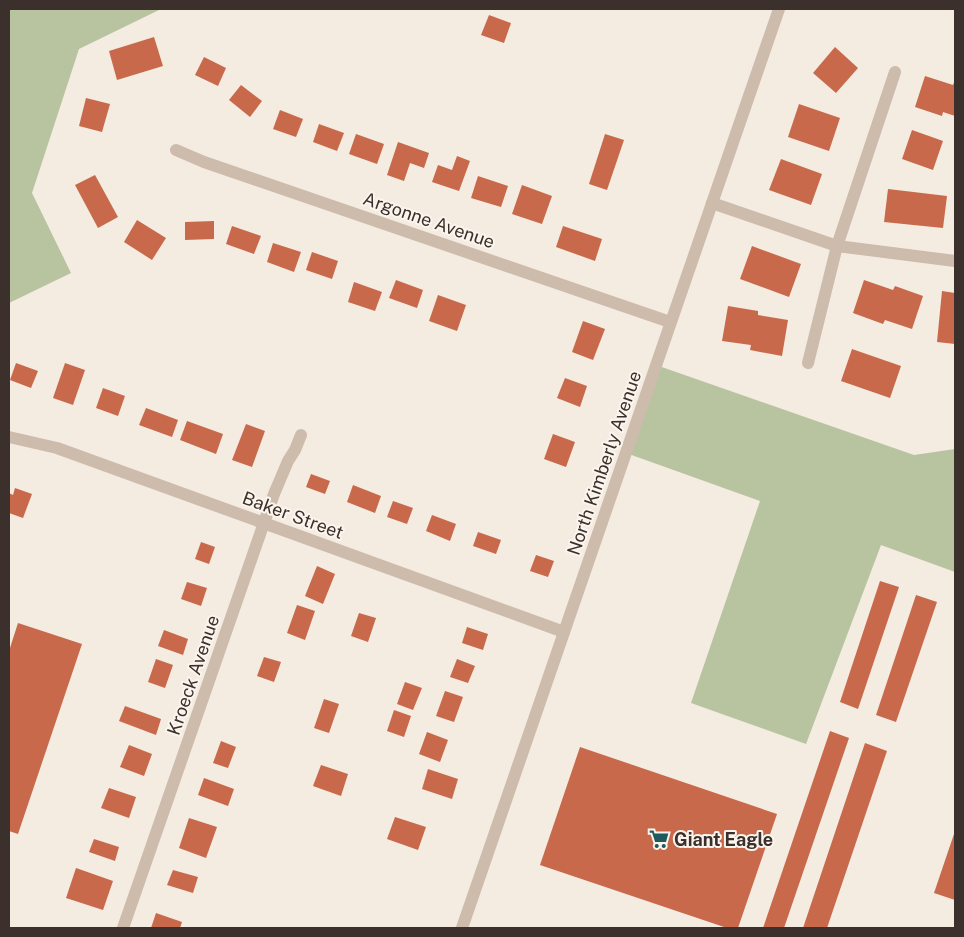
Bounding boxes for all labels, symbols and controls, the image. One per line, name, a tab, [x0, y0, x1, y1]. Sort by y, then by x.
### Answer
street label: Argonne Avenue	[361, 188, 497, 252]
street label: North Kimberly Avenue	[563, 368, 645, 558]
street label: Baker Street	[240, 487, 346, 543]
street label: Kroeck Avenue	[163, 612, 223, 738]
supermarket icon: Giant Eagle	[648, 828, 670, 850]
place label: Giant Eagle	[674, 829, 773, 850]

